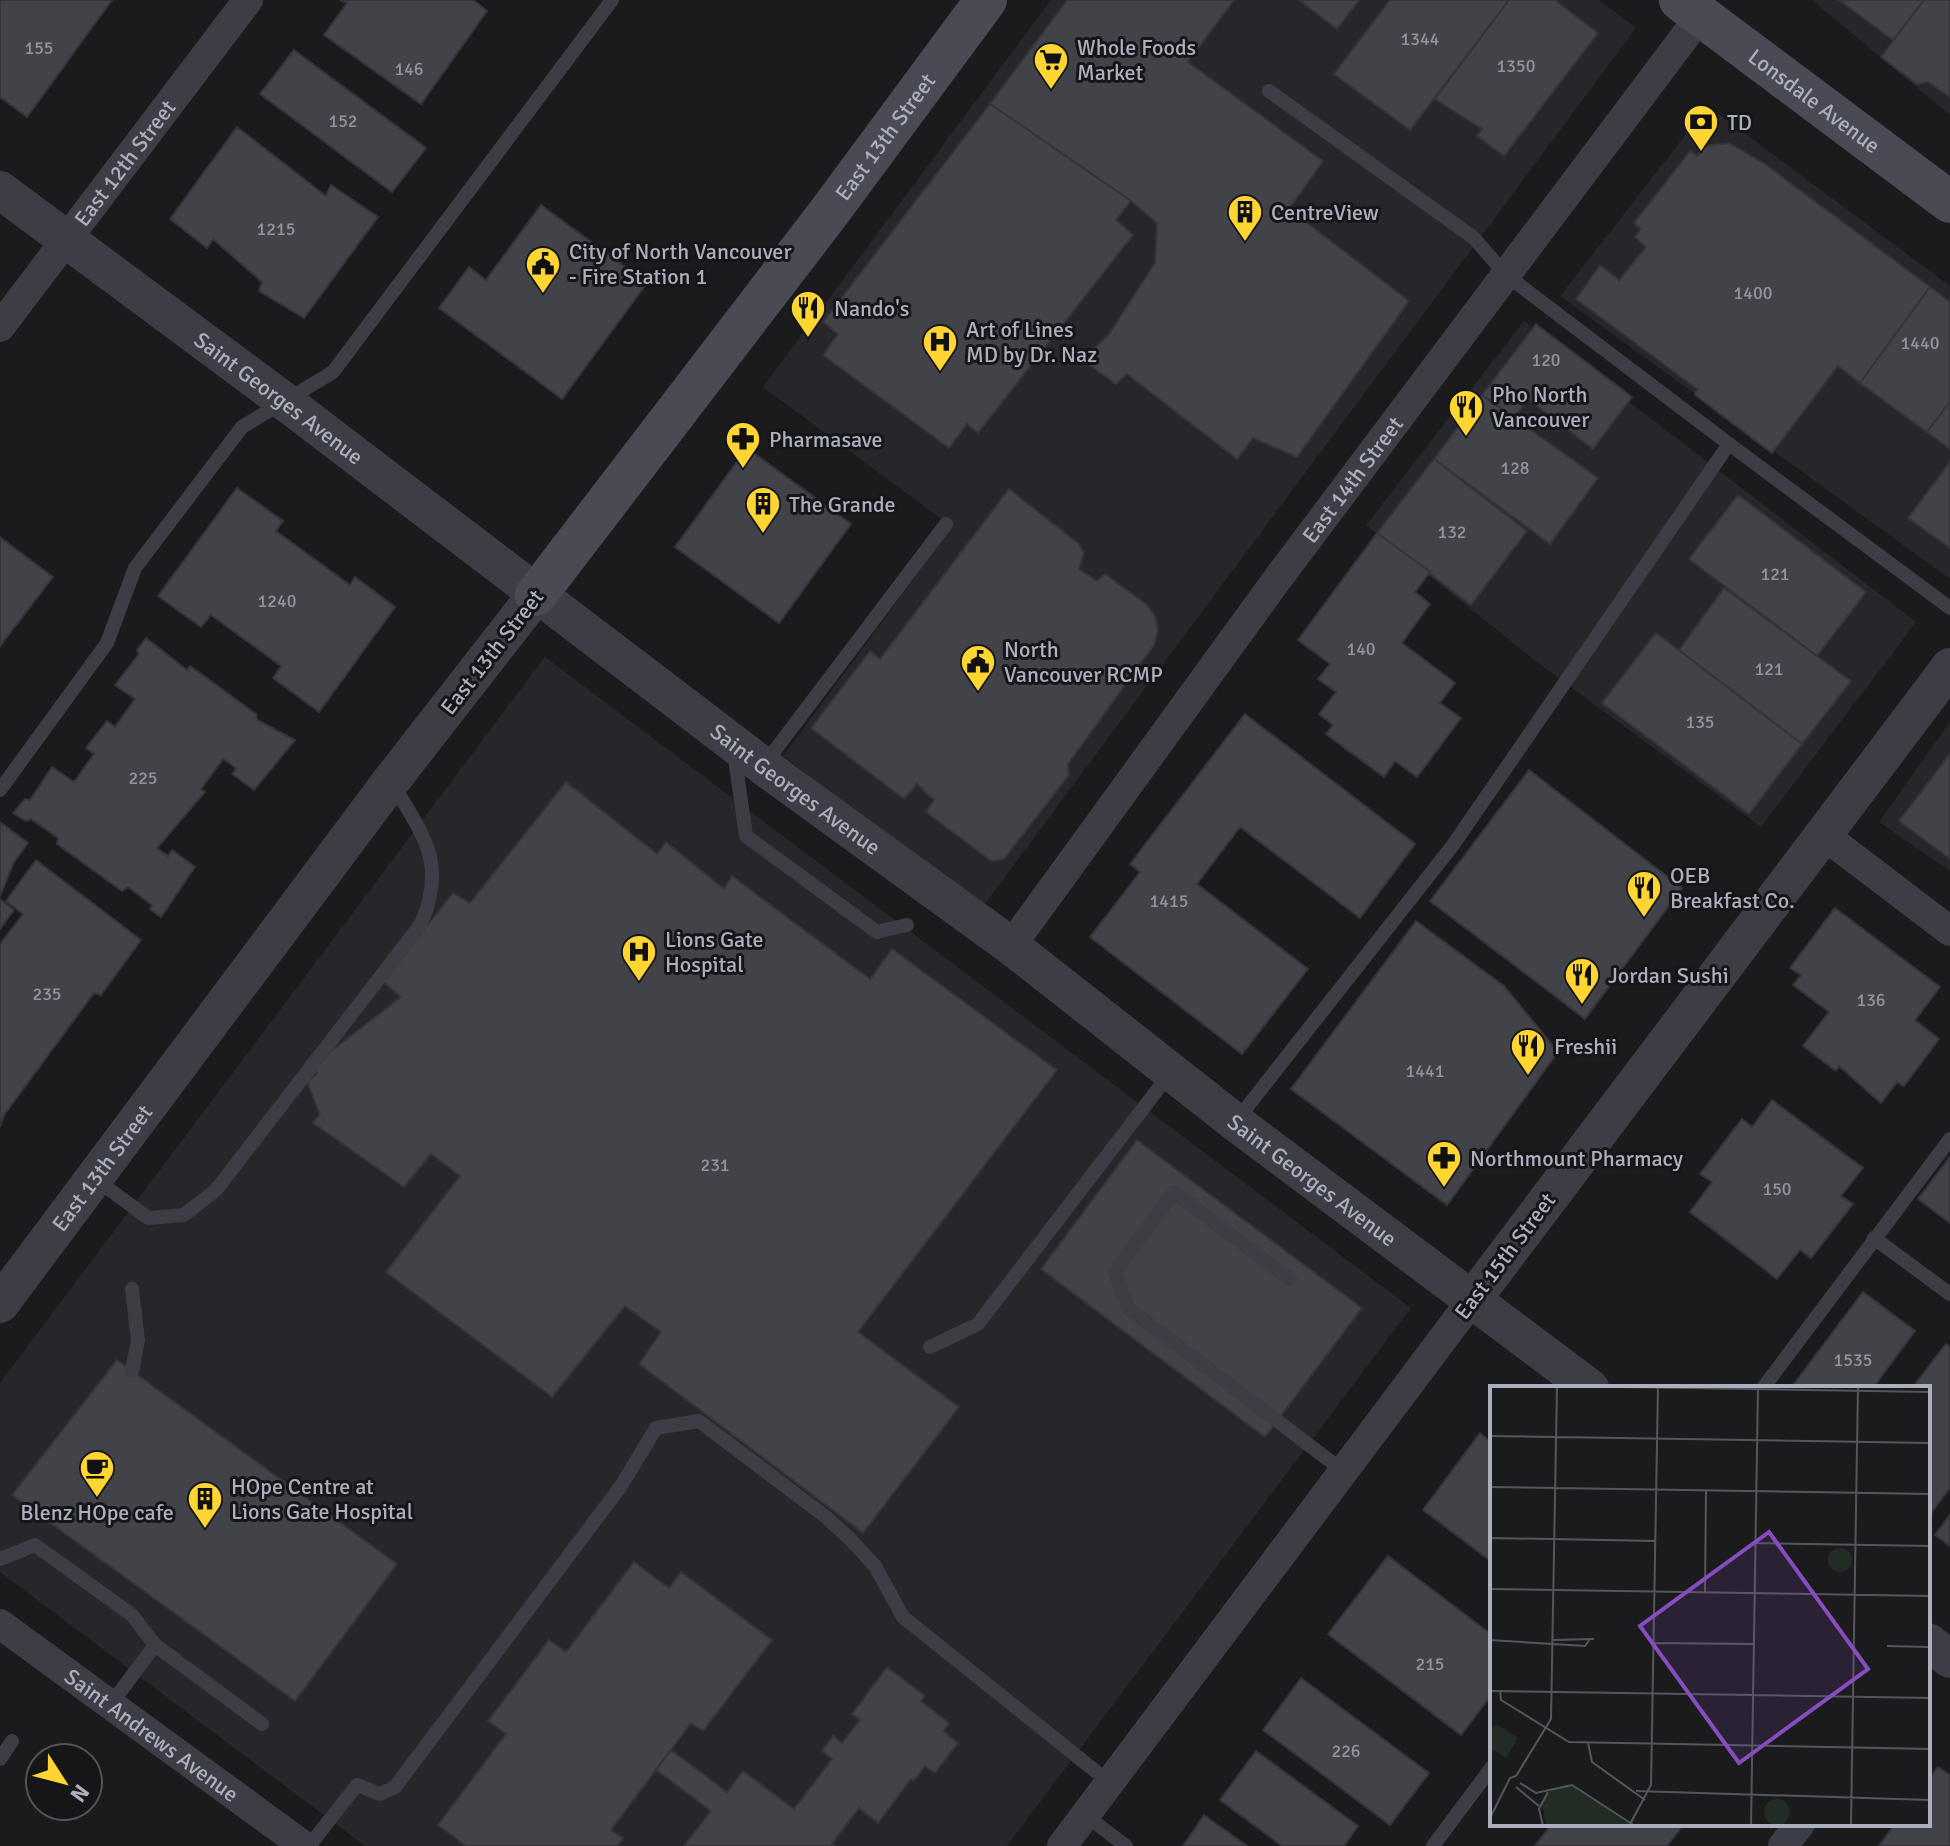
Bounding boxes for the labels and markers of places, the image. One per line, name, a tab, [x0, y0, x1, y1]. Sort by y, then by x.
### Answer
place label: Whole Foods Market	[1077, 34, 1196, 86]
supermarket icon: Whole Foods Market	[1032, 41, 1070, 91]
bank icon: TD	[1682, 103, 1720, 153]
place label: TD	[1727, 109, 1752, 136]
building icon: CentreView	[1226, 193, 1264, 243]
place label: CentreView	[1271, 199, 1379, 226]
place label: City of North Vancouver - Fire Station 1	[569, 238, 791, 290]
public building icon: City of North Vancouver - Fire Station 1	[524, 245, 562, 295]
restaurant icon: Nando's	[789, 289, 827, 339]
place label: Nando's	[834, 295, 909, 322]
place label: Art of Lines MD by Dr. Naz	[966, 316, 1097, 368]
hospital icon: Art of Lines MD by Dr. Naz	[921, 323, 959, 373]
place label: Pho North Vancouver	[1492, 381, 1589, 433]
restaurant icon: Pho North Vancouver	[1447, 388, 1485, 438]
pharmacy icon: Pharmasave	[724, 420, 762, 470]
place label: Pharmasave	[769, 426, 883, 453]
building icon: The Grande	[744, 485, 782, 535]
place label: The Grande	[789, 491, 896, 518]
place label: North Vancouver RCMP	[1004, 636, 1163, 688]
public building icon: North Vancouver RCMP	[959, 643, 997, 693]
place label: OEB Breakfast Co.	[1670, 862, 1795, 914]
restaurant icon: OEB Breakfast Co.	[1625, 869, 1663, 919]
place label: Lions Gate Hospital	[665, 926, 764, 978]
hospital icon: Lions Gate Hospital	[620, 933, 658, 983]
restaurant icon: Jordan Sushi	[1563, 956, 1601, 1006]
place label: Jordan Sushi	[1608, 962, 1729, 989]
restaurant icon: Freshii	[1509, 1027, 1547, 1077]
place label: Freshii	[1554, 1033, 1617, 1060]
pharmacy icon: Northmount Pharmacy	[1425, 1139, 1463, 1189]
place label: Northmount Pharmacy	[1470, 1145, 1684, 1172]
cafe icon: Blenz HOpe cafe	[78, 1449, 116, 1499]
place label: HOpe Centre at Lions Gate Hospital	[231, 1473, 413, 1525]
building icon: HOpe Centre at Lions Gate Hospital	[186, 1480, 224, 1530]
place label: Blenz HOpe cafe	[20, 1499, 174, 1526]

